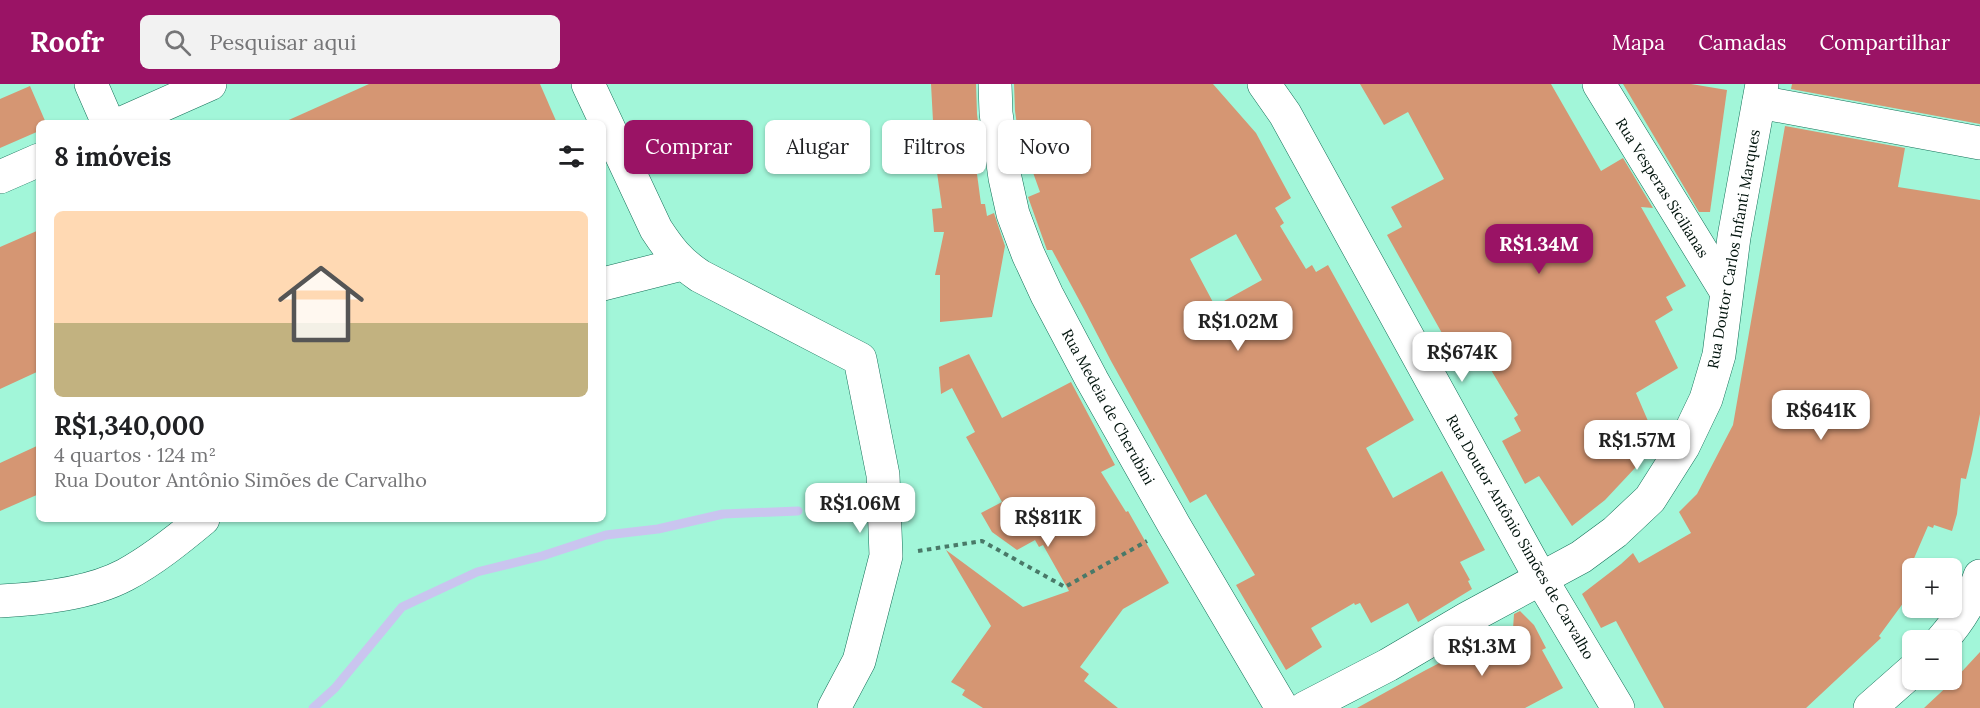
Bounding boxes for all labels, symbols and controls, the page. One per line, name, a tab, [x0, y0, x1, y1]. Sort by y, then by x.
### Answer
search box	[140, 15, 560, 69]
text: Roofr	[30, 24, 104, 60]
icon: search	[161, 26, 194, 59]
text: Pesquisar aqui	[209, 28, 356, 56]
text: Mapa	[1612, 29, 1665, 56]
text: Camadas	[1698, 29, 1786, 56]
text: Compartilhar	[1819, 29, 1950, 56]
street label: Rua Vesperas Sicilianas	[1612, 114, 1713, 261]
chip: Comprar	[624, 120, 753, 174]
chip: Alugar	[765, 120, 870, 174]
chip: Filtros	[882, 120, 986, 174]
chip: Novo	[998, 120, 1091, 174]
street label: Rua Doutor Carlos Infanti Marques	[1703, 128, 1764, 370]
text: 8 imóveis	[54, 140, 171, 173]
icon: filters	[555, 140, 588, 173]
pin: R$1.34M	[1484, 224, 1594, 275]
text: R$1.34M	[1499, 231, 1579, 256]
icon: home	[267, 250, 375, 358]
pin: R$1.02M	[1183, 301, 1293, 352]
text: R$1.02M	[1198, 308, 1278, 333]
street label: Rua Medeia de Cherubini	[1058, 326, 1159, 488]
pin: R$674K	[1413, 332, 1511, 383]
text: R$674K	[1426, 339, 1498, 364]
pin: R$641K	[1772, 390, 1870, 441]
text: R$641K	[1786, 397, 1856, 422]
text: R$1,340,000	[54, 409, 205, 442]
street label: Rua Doutor Antônio Simões de Carvalho	[1442, 411, 1599, 663]
pin: R$1.57M	[1582, 420, 1692, 471]
text: R$1.57M	[1598, 427, 1676, 452]
text: 4 quartos · 124 m²	[54, 442, 216, 467]
text: Rua Doutor Antônio Simões de Carvalho	[54, 467, 427, 492]
pin: R$1.06M	[805, 483, 915, 534]
text: R$1.06M	[819, 490, 901, 515]
pin: R$811K	[999, 497, 1097, 548]
text: R$811K	[1014, 504, 1082, 529]
map controls	[1902, 558, 1962, 690]
button: +	[1902, 558, 1962, 618]
pin: R$1.3M	[1433, 626, 1531, 677]
button: −	[1902, 630, 1962, 690]
text: R$1.3M	[1448, 633, 1516, 658]

